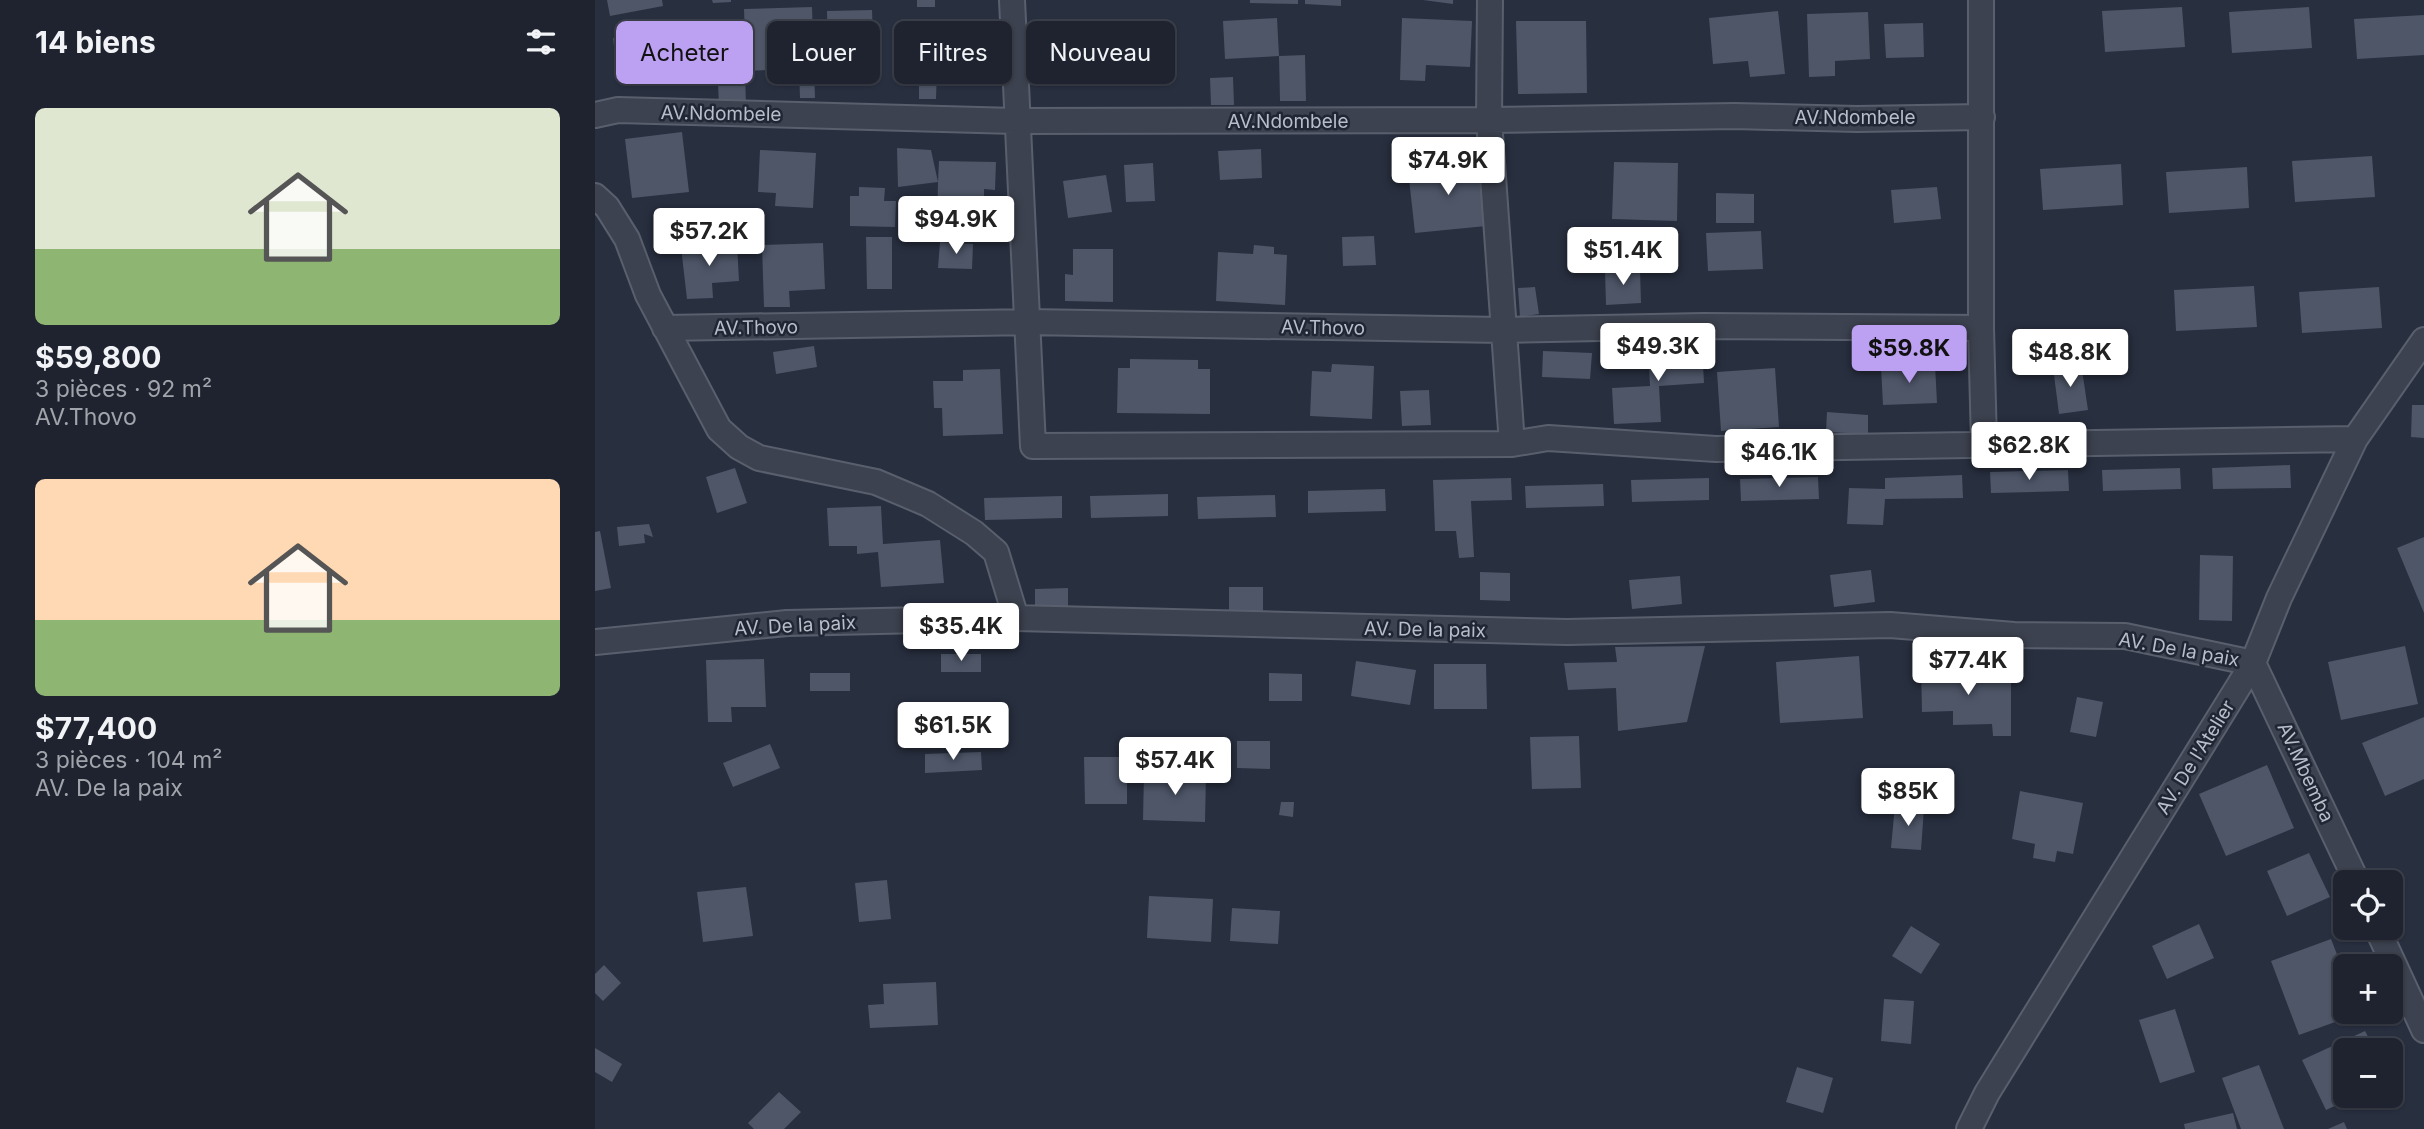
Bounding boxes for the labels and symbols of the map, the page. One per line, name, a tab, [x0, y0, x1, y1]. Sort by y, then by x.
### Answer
street label: AV.Ndombele	[660, 101, 782, 126]
street label: AV.Ndombele	[1795, 106, 1915, 129]
street label: AV.Ndombele	[1228, 110, 1348, 133]
pin: $74.9K	[1391, 138, 1505, 197]
pin: $94.9K	[899, 196, 1013, 256]
pin: $57.2K	[652, 208, 766, 268]
pin: $51.4K	[1566, 228, 1680, 287]
street label: AV.Thovo	[714, 315, 798, 340]
street label: AV.Thovo	[1281, 315, 1365, 340]
pin: $49.3K	[1601, 324, 1715, 383]
pin: $59.8K	[1852, 326, 1966, 385]
pin: $48.8K	[2013, 330, 2127, 389]
pin: $62.8K	[1972, 422, 2086, 482]
pin: $46.1K	[1722, 430, 1836, 489]
pin: $35.4K	[904, 604, 1018, 663]
street label: AV. De la paix	[733, 611, 857, 640]
street label: AV. De la paix	[1364, 617, 1486, 642]
street label: AV. De la paix	[2117, 628, 2241, 671]
pin: $77.4K	[1911, 638, 2025, 697]
street label: AV. De l'Atelier	[2151, 696, 2240, 819]
pin: $61.5K	[896, 702, 1010, 762]
street label: AV.Mbemba	[2272, 719, 2339, 826]
pin: $57.4K	[1118, 738, 1232, 797]
pin: $85K	[1867, 768, 1949, 828]

